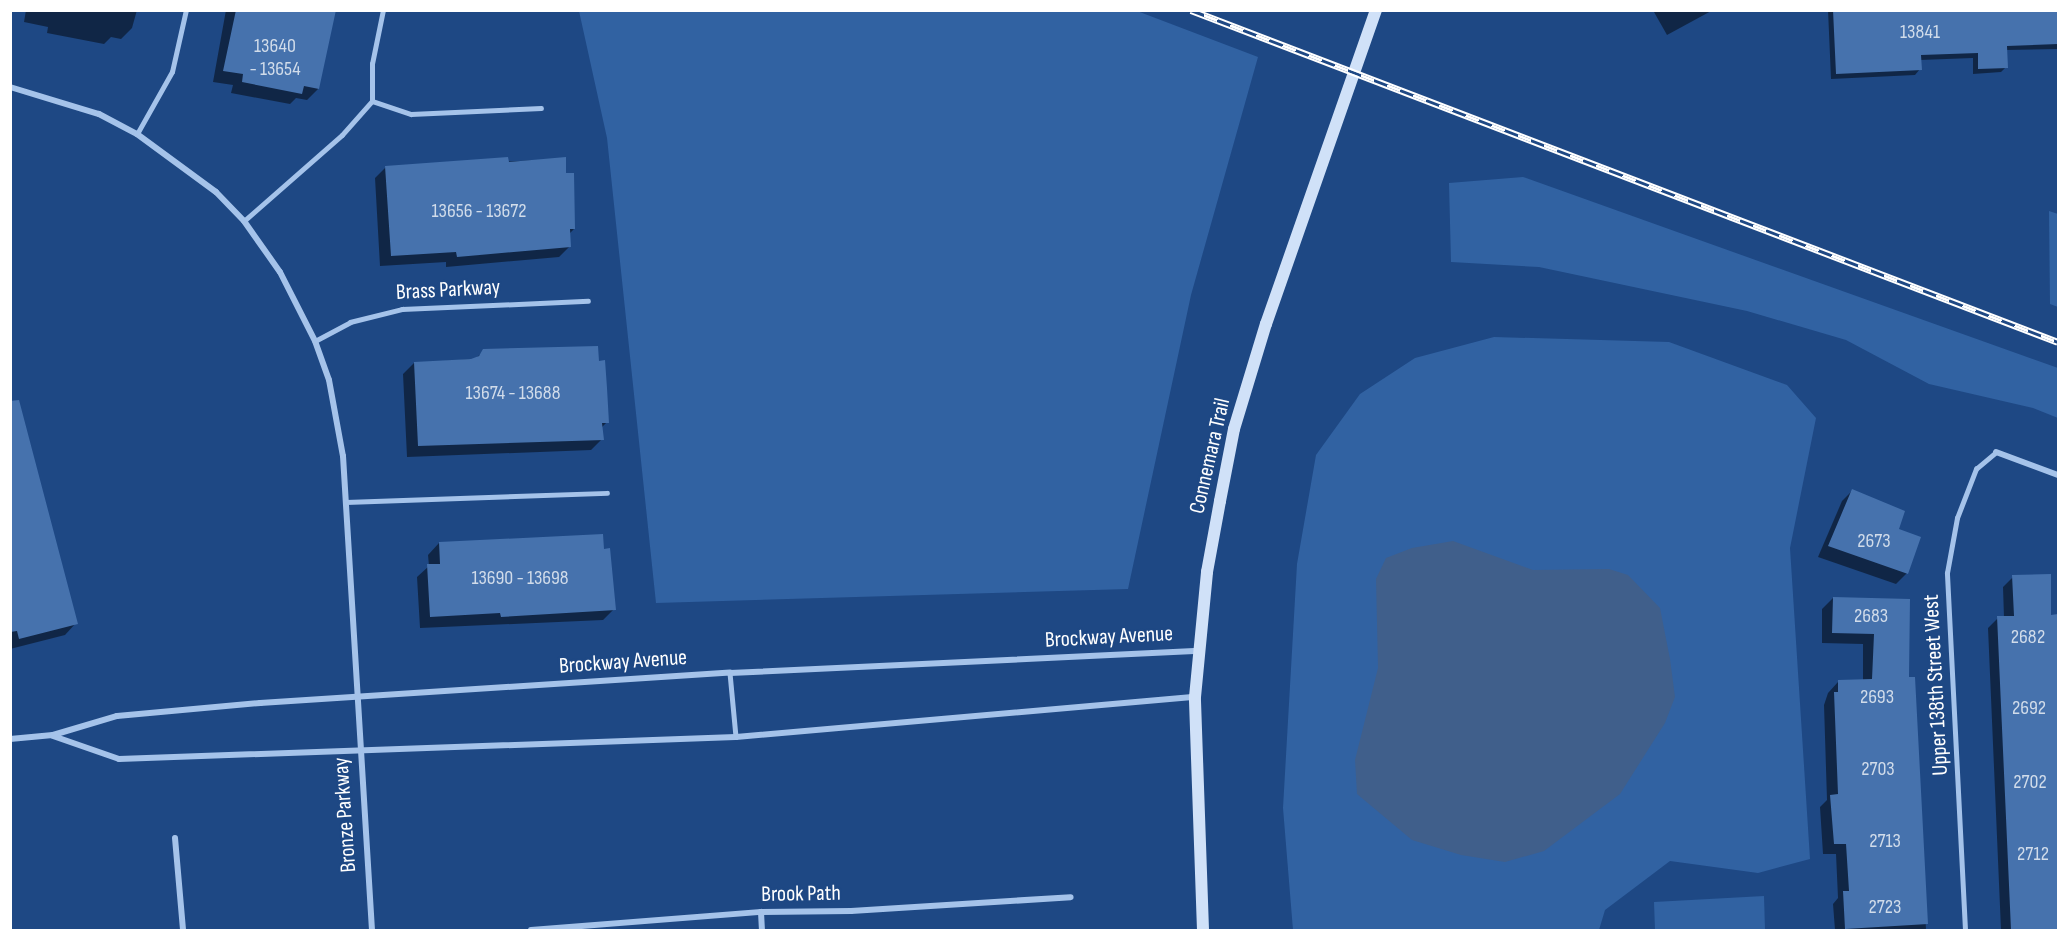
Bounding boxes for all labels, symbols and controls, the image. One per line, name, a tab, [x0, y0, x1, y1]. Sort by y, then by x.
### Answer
house number: 13841	[1900, 20, 1940, 44]
house number: 13640 - 13654	[249, 34, 301, 81]
house number: 13656 - 13672	[432, 199, 526, 223]
street label: Brass Parkway	[395, 274, 501, 306]
house number: 13674 - 13688	[466, 381, 560, 405]
street label: Connemara Trail	[1184, 396, 1236, 516]
house number: 2673	[1857, 529, 1891, 553]
house number: 13690 - 13698	[471, 566, 569, 590]
street label: Upper 138th Street West	[1918, 594, 1954, 776]
house number: 2683	[1854, 604, 1888, 628]
street label: Brockway Avenue	[1044, 620, 1174, 654]
house number: 2682	[2011, 625, 2045, 649]
street label: Brockway Avenue	[558, 644, 688, 680]
house number: 2693	[1860, 685, 1894, 709]
house number: 2692	[2012, 696, 2046, 720]
street label: Bronze Parkway	[328, 757, 362, 873]
house number: 2703	[1861, 757, 1895, 781]
house number: 2702	[2013, 770, 2047, 794]
house number: 2713	[1869, 829, 1901, 853]
house number: 2712	[2017, 842, 2049, 866]
street label: Brook Path	[761, 880, 841, 908]
house number: 2723	[1869, 895, 1901, 919]

